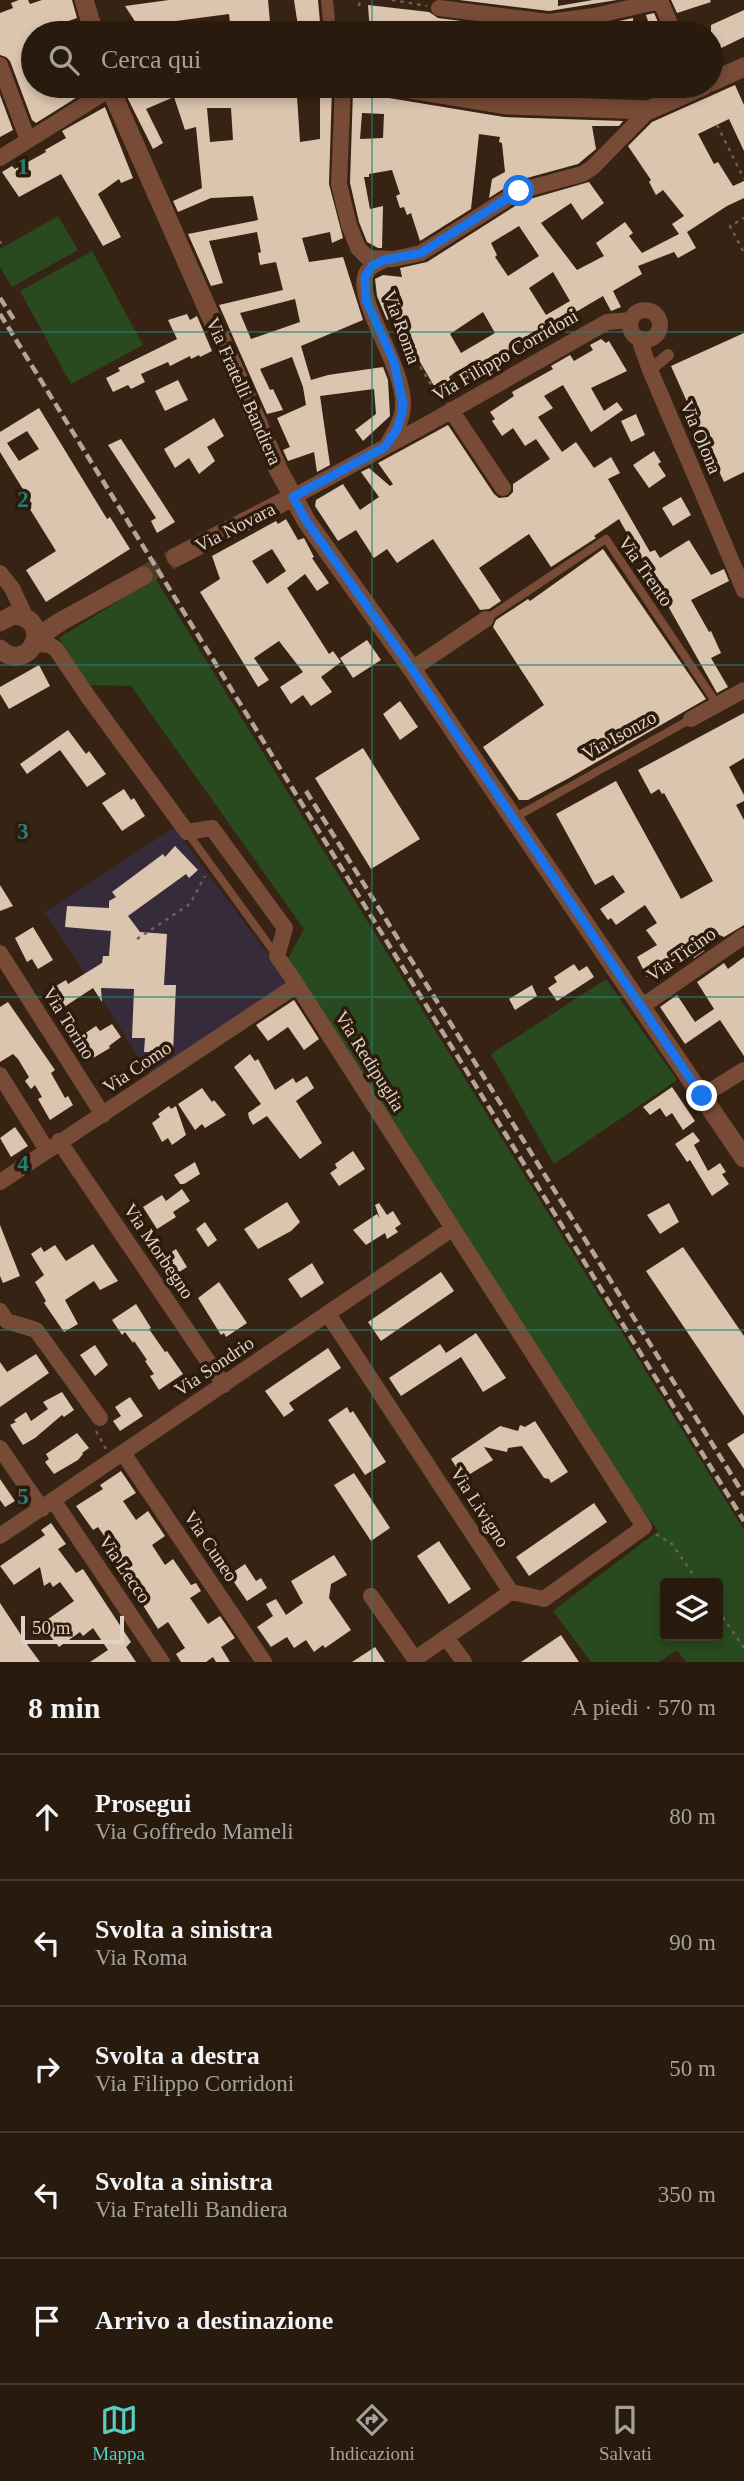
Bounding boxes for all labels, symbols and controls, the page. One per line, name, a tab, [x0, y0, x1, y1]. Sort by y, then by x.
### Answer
search box	[21, 21, 723, 98]
icon: search	[45, 41, 83, 79]
text: Cerca qui	[101, 45, 201, 74]
text: 1	[17, 154, 29, 179]
route start	[503, 175, 534, 206]
street label: Via Roma	[379, 287, 425, 367]
street label: Via Filippo Corridoni	[428, 305, 582, 405]
street label: Via Fratelli Bandiera	[202, 314, 286, 469]
street label: Via Olona	[676, 397, 726, 477]
text: 2	[17, 487, 29, 512]
street label: Via Novara	[191, 498, 279, 556]
street label: Via Trento	[614, 532, 678, 610]
street label: Via Isonzo	[578, 706, 660, 764]
text: 3	[17, 819, 29, 844]
street label: Via Ticino	[642, 923, 720, 985]
street label: Via Torino	[39, 983, 99, 1063]
street label: Via Redipuglia	[331, 1007, 410, 1116]
street label: Via Como	[99, 1037, 175, 1097]
route end	[686, 1080, 717, 1111]
text: 4	[17, 1151, 29, 1176]
street label: Via Morbegno	[119, 1199, 199, 1303]
street label: Via Sondrio	[170, 1332, 258, 1400]
street label: Via Livigno	[446, 1463, 514, 1551]
text: 5	[17, 1484, 29, 1509]
street label: Via Cuneo	[180, 1507, 242, 1585]
street label: Via Lecco	[95, 1531, 155, 1607]
map controls	[660, 1578, 723, 1641]
button: layers	[660, 1578, 723, 1641]
scale bar	[21, 1613, 124, 1645]
text: 50 m	[32, 1617, 71, 1638]
text: 8 min	[28, 1691, 101, 1724]
text: A piedi · 570 m	[572, 1695, 716, 1720]
text: Prosegui	[95, 1789, 191, 1818]
icon: ahead	[28, 1798, 66, 1836]
text: 80 m	[669, 1804, 716, 1829]
text: Via Goffredo Mameli	[95, 1819, 294, 1844]
text: Svolta a sinistra	[95, 1915, 273, 1944]
icon: left	[28, 1924, 66, 1962]
text: 90 m	[669, 1930, 716, 1955]
text: Via Roma	[95, 1945, 188, 1970]
text: Svolta a destra	[95, 2041, 260, 2070]
icon: right	[28, 2050, 66, 2088]
text: 50 m	[669, 2056, 716, 2081]
text: Via Filippo Corridoni	[95, 2071, 294, 2096]
text: Svolta a sinistra	[95, 2167, 273, 2196]
icon: left	[28, 2176, 66, 2214]
text: 350 m	[658, 2182, 716, 2207]
text: Via Fratelli Bandiera	[95, 2197, 288, 2222]
icon: arrive	[28, 2302, 66, 2340]
text: Arrivo a destinazione	[95, 2306, 333, 2335]
tab: Mappa	[92, 2401, 145, 2465]
tab: Indicazioni	[329, 2401, 415, 2465]
tab: Salvati	[599, 2401, 652, 2465]

